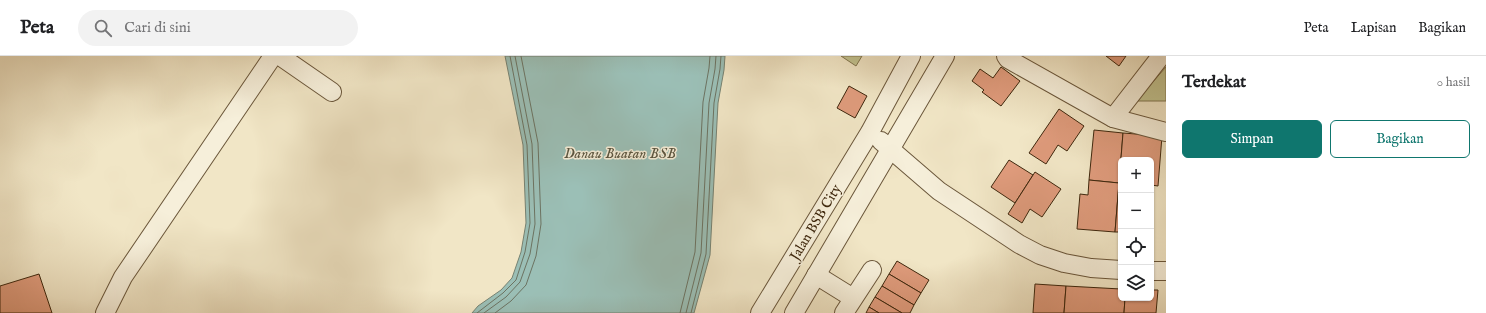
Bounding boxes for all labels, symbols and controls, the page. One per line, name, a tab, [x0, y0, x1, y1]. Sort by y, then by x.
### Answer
search box	[78, 10, 358, 46]
text: Peta	[20, 16, 54, 40]
icon: search	[92, 17, 114, 39]
text: Cari di sini	[124, 18, 191, 37]
text: Peta	[1303, 19, 1329, 37]
text: Lapisan	[1351, 19, 1396, 37]
text: Bagikan	[1418, 19, 1466, 37]
text: Terdekat	[1182, 72, 1246, 93]
text: 0 hasil	[1437, 74, 1470, 91]
button: Simpan	[1182, 120, 1322, 158]
button: Bagikan	[1330, 120, 1470, 158]
water label: Danau Buatan BSB	[564, 144, 677, 163]
map controls	[1118, 157, 1154, 301]
button: +	[1118, 157, 1154, 193]
street label: Jalan BSB City	[785, 181, 846, 266]
button: −	[1118, 193, 1154, 229]
button: locate	[1118, 229, 1154, 265]
button: layers	[1118, 265, 1154, 301]

